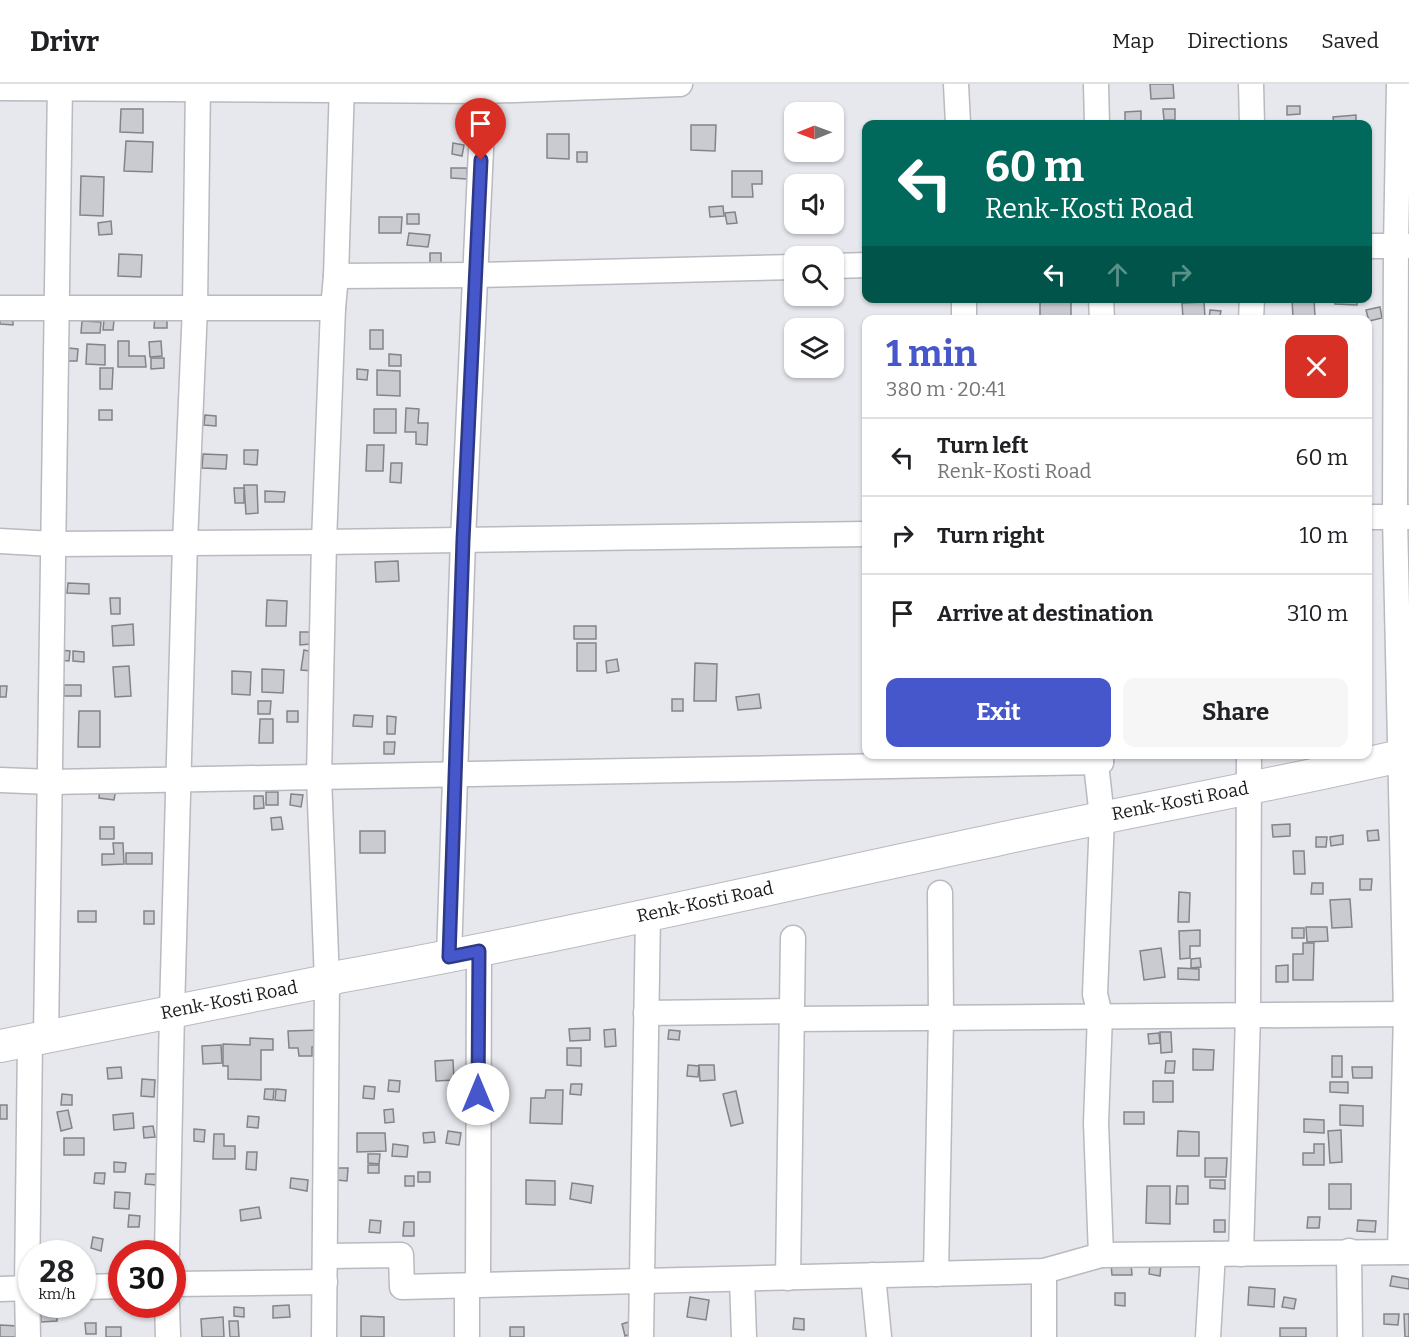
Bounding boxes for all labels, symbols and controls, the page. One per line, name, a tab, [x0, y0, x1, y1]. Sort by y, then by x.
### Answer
text: Drivr	[30, 25, 99, 58]
text: Map	[1112, 28, 1154, 54]
text: Directions	[1187, 28, 1288, 54]
text: Saved	[1321, 28, 1379, 54]
pin	[455, 98, 506, 160]
north arrow	[784, 102, 844, 162]
map controls	[784, 102, 844, 378]
icon: arrive	[464, 107, 497, 140]
text: 60 m	[985, 142, 1084, 192]
icon: left	[886, 144, 964, 222]
button: sound	[784, 174, 844, 234]
text: Renk-Kosti Road	[985, 193, 1193, 225]
button: search	[784, 246, 844, 306]
icon: left	[1038, 258, 1071, 291]
icon: ahead	[1101, 258, 1134, 291]
icon: right	[1164, 258, 1197, 291]
button: layers	[784, 318, 844, 378]
text: 1 min	[886, 332, 977, 376]
button: close	[1285, 335, 1348, 398]
text: 380 m · 20:41	[886, 377, 1005, 401]
text: Turn left	[937, 432, 1029, 459]
icon: left	[886, 441, 919, 474]
text: 60 m	[1296, 444, 1348, 471]
text: Renk-Kosti Road	[937, 459, 1091, 483]
icon: right	[886, 519, 919, 552]
text: Turn right	[937, 522, 1045, 549]
text: 10 m	[1300, 522, 1348, 549]
icon: arrive	[886, 597, 919, 630]
text: Arrive at destination	[937, 600, 1153, 627]
text: 310 m	[1287, 600, 1348, 627]
button: Exit	[886, 678, 1111, 747]
button: Share	[1123, 678, 1348, 747]
street label: Renk-Kosti Road	[1110, 777, 1251, 825]
street label: Renk-Kosti Road	[635, 877, 776, 927]
street label: Renk-Kosti Road	[159, 976, 300, 1024]
position arrow	[446, 1062, 510, 1126]
speed limit sign: 30	[108, 1240, 186, 1318]
text: 28	[40, 1254, 74, 1290]
text: km/h	[38, 1285, 76, 1303]

